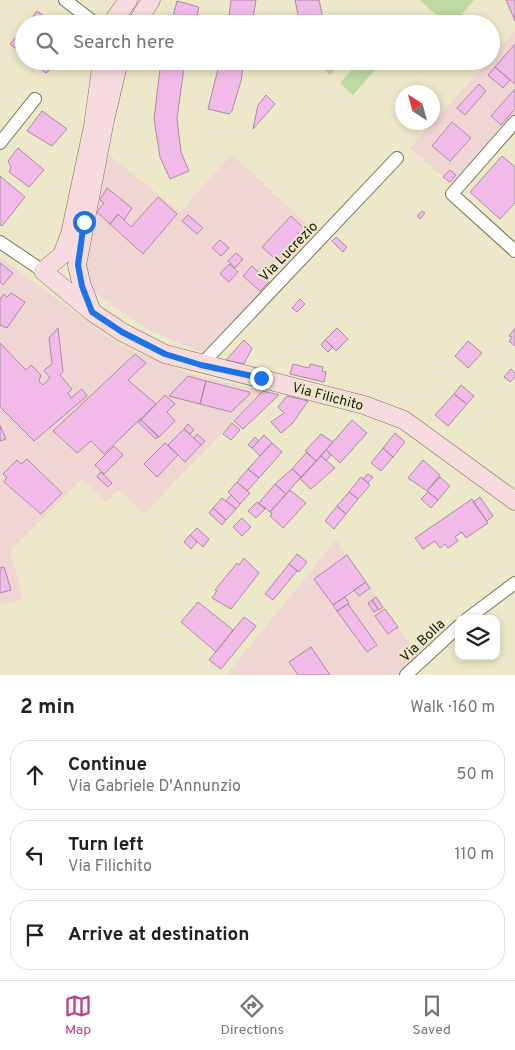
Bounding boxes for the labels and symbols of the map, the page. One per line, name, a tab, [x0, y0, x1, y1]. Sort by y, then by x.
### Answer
north arrow	[395, 85, 440, 130]
route start	[73, 211, 96, 234]
street label: Via Lucrezio	[256, 218, 322, 286]
route end	[250, 367, 273, 390]
street label: Via Filichito	[290, 380, 365, 415]
street label: Via Bolla	[397, 616, 449, 666]

